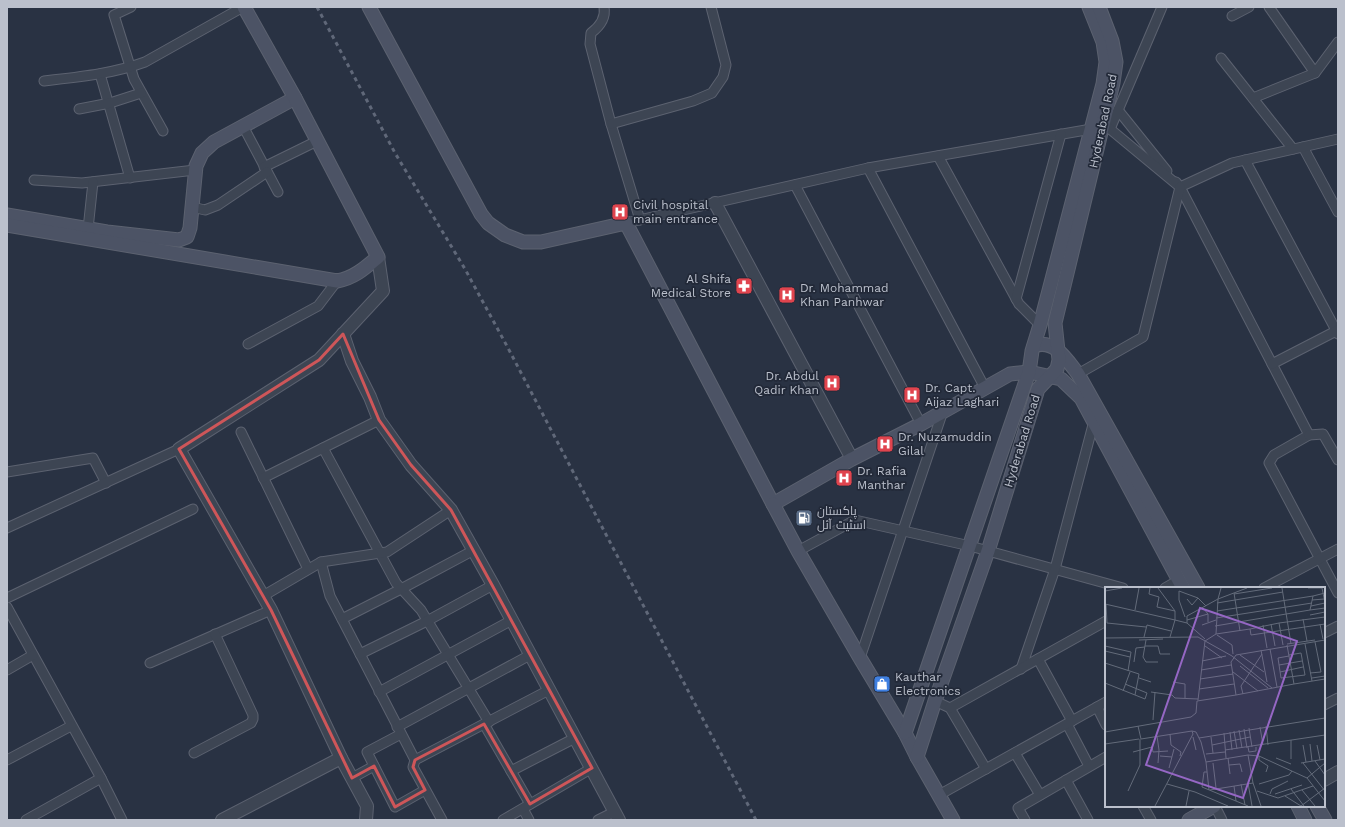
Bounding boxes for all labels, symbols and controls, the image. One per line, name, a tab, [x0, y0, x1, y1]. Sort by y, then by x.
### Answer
street label: Hyderabad Road	[1086, 72, 1120, 170]
place label: Civil hospital main entrance	[633, 198, 718, 226]
hospital icon: Civil hospital main entrance	[610, 202, 630, 222]
place label: Al Shifa Medical Store	[651, 272, 731, 300]
pharmacy icon: Al Shifa Medical Store	[734, 276, 754, 296]
place label: Dr. Mohammad Khan Panhwar	[800, 281, 889, 309]
hospital icon: Dr. Mohammad Khan Panhwar	[777, 285, 797, 305]
place label: Dr. Abdul Qadir Khan	[754, 369, 819, 397]
hospital icon: Dr. Abdul Qadir Khan	[822, 373, 842, 393]
place label: Dr. Capt. Aijaz Laghari	[925, 381, 999, 409]
hospital icon: Dr. Capt. Aijaz Laghari	[902, 385, 922, 405]
street label: Hyderabad Road	[1001, 393, 1043, 489]
place label: Dr. Nuzamuddin Gilal	[898, 430, 992, 458]
hospital icon: Dr. Nuzamuddin Gilal	[875, 434, 895, 454]
place label: Dr. Rafia Manthar	[857, 464, 906, 492]
hospital icon: Dr. Rafia Manthar	[834, 468, 854, 488]
place label: پاکستان اسٹیٹ آئل	[817, 504, 866, 532]
fuel station icon: پاکستان اسٹیٹ آئل	[794, 508, 814, 528]
inset map	[1105, 587, 1325, 807]
place label: Kauthar Electronics	[895, 670, 961, 698]
shop icon: Kauthar Electronics	[872, 674, 892, 694]

